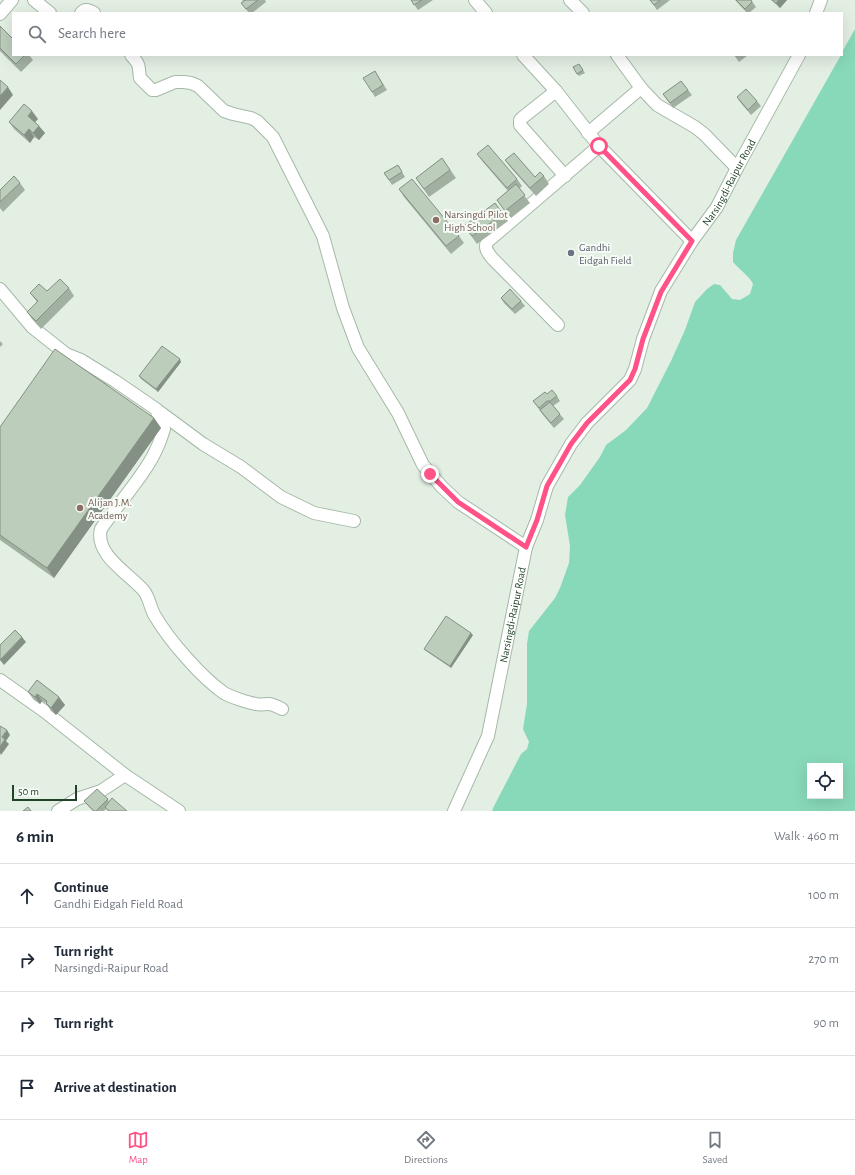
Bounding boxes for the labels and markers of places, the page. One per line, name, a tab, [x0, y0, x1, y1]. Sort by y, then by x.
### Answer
place label: Narsingdi Pilot High School	[444, 209, 508, 233]
marker: Narsingdi Pilot High School	[431, 215, 441, 225]
place label: Gandhi Eidgah Field	[579, 242, 632, 266]
marker: Gandhi Eidgah Field	[566, 248, 576, 258]
place label: Alijan J.M. Academy	[88, 497, 132, 521]
marker: Alijan J.M. Academy	[75, 503, 85, 513]

